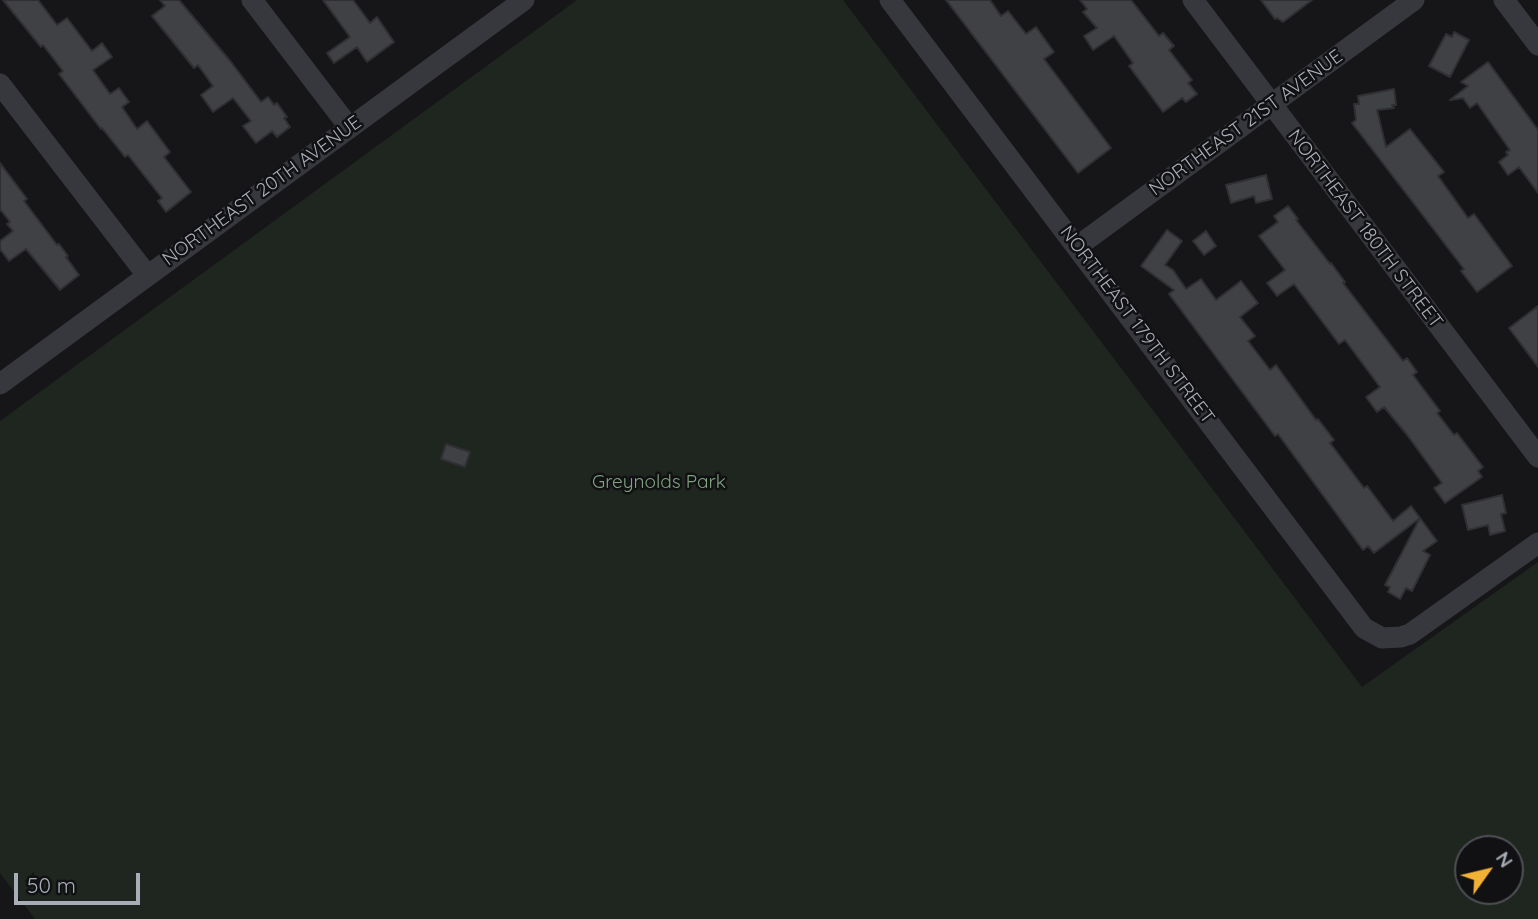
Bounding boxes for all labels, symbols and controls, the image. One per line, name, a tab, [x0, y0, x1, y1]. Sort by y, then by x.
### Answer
street label: NORTHEAST 21ST AVENUE	[1145, 45, 1347, 201]
street label: NORTHEAST 20TH AVENUE	[158, 111, 366, 271]
street label: NORTHEAST 180TH STREET	[1283, 125, 1447, 333]
street label: NORTHEAST 179TH STREET	[1055, 221, 1219, 429]
park label: Greynolds Park	[592, 471, 726, 493]
north arrow	[1454, 835, 1524, 905]
text: N	[1491, 847, 1519, 872]
scale bar	[18, 860, 144, 904]
text: 50 m	[27, 872, 76, 898]

